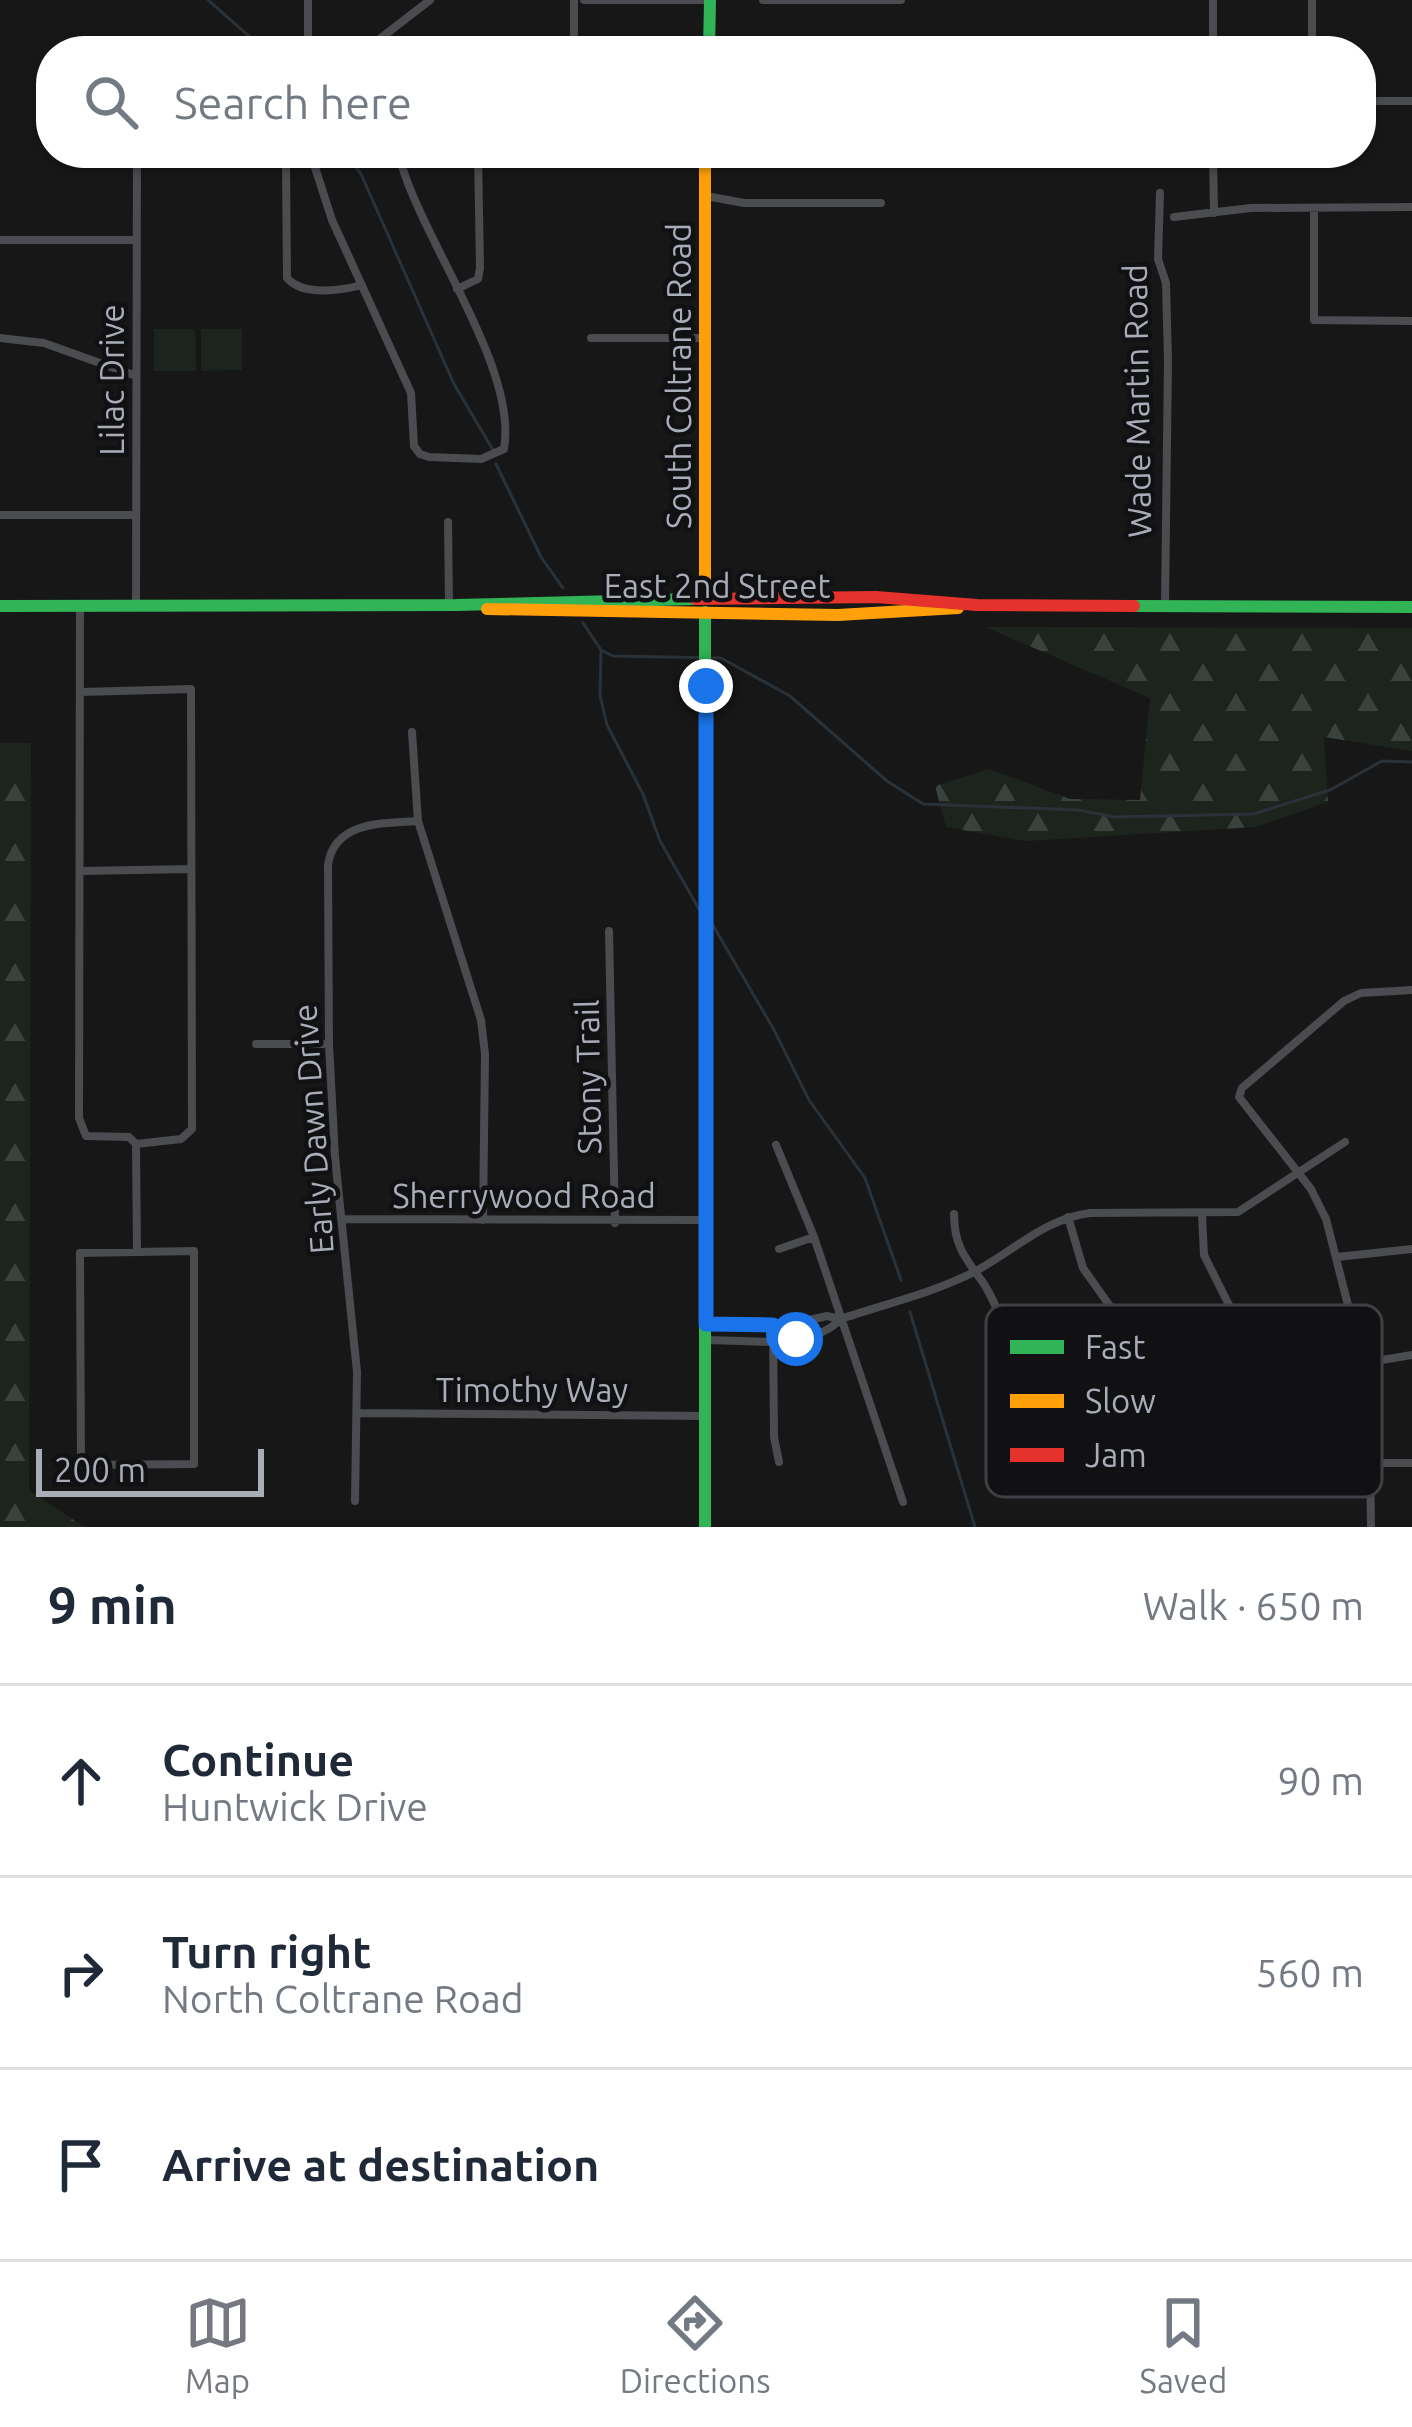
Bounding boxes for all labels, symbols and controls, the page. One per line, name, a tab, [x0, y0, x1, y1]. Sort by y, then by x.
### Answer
search box	[36, 36, 1376, 168]
icon: search	[78, 69, 144, 135]
text: Search here	[174, 77, 412, 128]
street label: South Coltrane Road	[660, 223, 697, 529]
street label: Wade Martin Road	[1116, 264, 1157, 538]
street label: Lilac Drive	[93, 304, 130, 456]
street label: East 2nd Street	[604, 567, 830, 604]
route end	[679, 659, 733, 713]
street label: Stony Trail	[568, 999, 607, 1155]
street label: Early Dawn Drive	[285, 1003, 340, 1255]
street label: Sherrywood Road	[392, 1177, 656, 1214]
legend	[986, 1305, 1382, 1497]
route start	[769, 1312, 823, 1366]
text: Fast	[1085, 1328, 1145, 1365]
street label: Timothy Way	[436, 1371, 628, 1408]
text: Slow	[1085, 1382, 1156, 1419]
text: Jam	[1085, 1436, 1147, 1473]
scale bar	[36, 1443, 264, 1496]
text: 200 m	[54, 1451, 146, 1488]
text: 9 min	[48, 1576, 177, 1634]
text: Walk · 650 m	[1143, 1584, 1364, 1627]
text: Continue	[162, 1734, 354, 1785]
icon: ahead	[48, 1748, 114, 1814]
text: 90 m	[1277, 1759, 1364, 1802]
text: Huntwick Drive	[162, 1785, 428, 1828]
text: Turn right	[162, 1926, 371, 1977]
icon: right	[48, 1940, 114, 2006]
text: 560 m	[1255, 1951, 1364, 1994]
text: North Coltrane Road	[162, 1977, 524, 2020]
icon: arrive	[48, 2132, 114, 2198]
text: Arrive at destination	[162, 2139, 599, 2190]
tab: Map	[185, 2290, 251, 2399]
tab: Directions	[620, 2290, 770, 2399]
tab: Saved	[1140, 2290, 1227, 2399]

